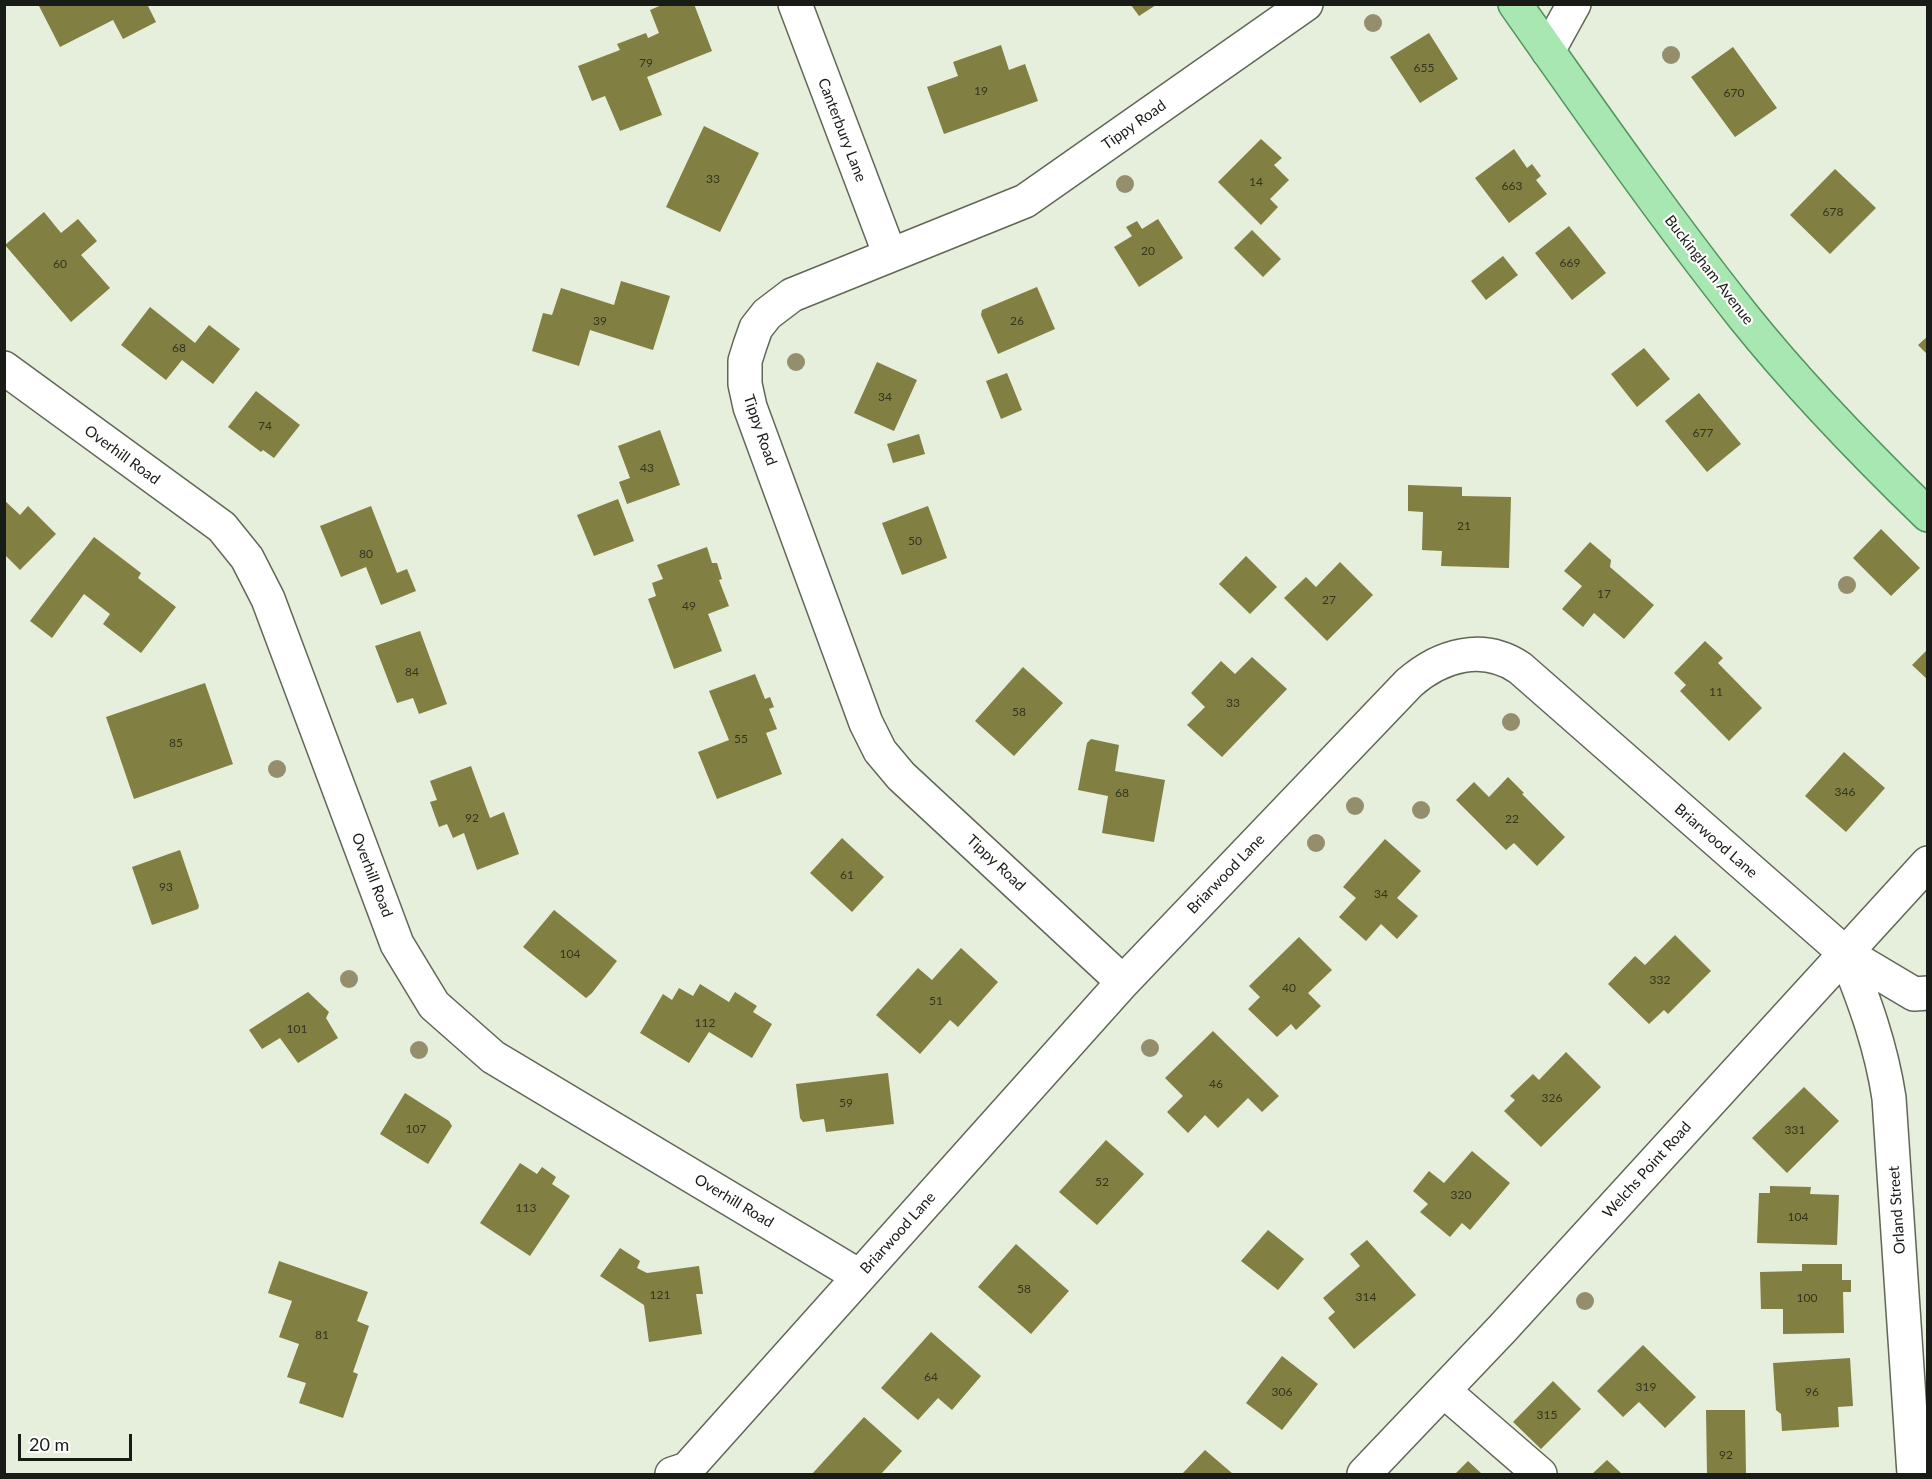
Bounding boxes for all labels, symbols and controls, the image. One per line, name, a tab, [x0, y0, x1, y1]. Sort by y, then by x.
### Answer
house number: 79	[639, 56, 653, 70]
house number: 655	[1414, 61, 1434, 75]
street label: Canterbury Lane	[814, 76, 870, 184]
house number: 19	[974, 84, 988, 98]
house number: 670	[1724, 86, 1744, 100]
street label: Tippy Road	[1099, 96, 1169, 154]
house number: 33	[706, 172, 720, 186]
house number: 14	[1249, 175, 1263, 189]
house number: 663	[1502, 179, 1522, 193]
house number: 678	[1823, 205, 1843, 219]
street label: Buckingham Avenue	[1661, 212, 1757, 328]
house number: 20	[1141, 244, 1155, 258]
house number: 669	[1560, 256, 1580, 270]
house number: 60	[53, 257, 67, 271]
house number: 39	[593, 314, 607, 328]
house number: 26	[1010, 314, 1024, 328]
house number: 68	[172, 341, 186, 355]
house number: 34	[878, 390, 892, 404]
street label: Tippy Road	[739, 392, 781, 468]
house number: 74	[258, 419, 272, 433]
street label: Overhill Road	[81, 422, 163, 488]
house number: 677	[1693, 426, 1713, 440]
house number: 43	[640, 461, 654, 475]
house number: 21	[1457, 519, 1471, 533]
house number: 50	[908, 534, 922, 548]
house number: 80	[359, 547, 373, 561]
house number: 17	[1597, 587, 1611, 601]
house number: 27	[1322, 593, 1336, 607]
house number: 49	[682, 599, 696, 613]
house number: 84	[405, 665, 419, 679]
house number: 11	[1709, 685, 1723, 699]
house number: 33	[1226, 696, 1240, 710]
house number: 58	[1012, 705, 1026, 719]
house number: 55	[734, 732, 748, 746]
house number: 85	[169, 736, 183, 750]
house number: 346	[1835, 785, 1855, 799]
house number: 68	[1115, 786, 1129, 800]
street label: Briarwood Lane	[1671, 800, 1761, 882]
house number: 92	[465, 811, 479, 825]
house number: 22	[1505, 812, 1519, 826]
street label: Overhill Road	[348, 830, 396, 920]
street label: Briarwood Lane	[1183, 830, 1269, 918]
street label: Tippy Road	[963, 831, 1029, 895]
house number: 61	[840, 868, 854, 882]
house number: 93	[159, 880, 173, 894]
house number: 34	[1374, 887, 1388, 901]
house number: 104	[560, 947, 580, 961]
house number: 332	[1650, 973, 1670, 987]
house number: 40	[1282, 981, 1296, 995]
house number: 51	[929, 994, 943, 1008]
house number: 112	[695, 1016, 715, 1030]
house number: 101	[287, 1022, 307, 1036]
house number: 46	[1209, 1077, 1223, 1091]
house number: 326	[1542, 1091, 1562, 1105]
house number: 59	[839, 1096, 853, 1110]
street label: Welchs Point Road	[1599, 1118, 1695, 1222]
house number: 107	[406, 1122, 426, 1136]
house number: 331	[1785, 1123, 1805, 1137]
street label: Orland Street	[1885, 1165, 1909, 1255]
street label: Overhill Road	[691, 1170, 777, 1232]
house number: 52	[1095, 1175, 1109, 1189]
street label: Briarwood Lane	[857, 1188, 939, 1278]
house number: 320	[1451, 1188, 1471, 1202]
house number: 113	[516, 1201, 536, 1215]
house number: 104	[1788, 1210, 1808, 1224]
house number: 58	[1017, 1282, 1031, 1296]
house number: 121	[650, 1288, 670, 1302]
house number: 314	[1356, 1290, 1376, 1304]
house number: 100	[1797, 1291, 1817, 1305]
house number: 81	[315, 1328, 329, 1342]
house number: 64	[924, 1370, 938, 1384]
house number: 319	[1636, 1380, 1656, 1394]
house number: 306	[1272, 1385, 1292, 1399]
house number: 96	[1805, 1385, 1819, 1399]
house number: 315	[1537, 1408, 1557, 1422]
scale bar	[21, 1422, 135, 1460]
text: 20 m	[29, 1433, 69, 1455]
house number: 92	[1719, 1448, 1733, 1462]

